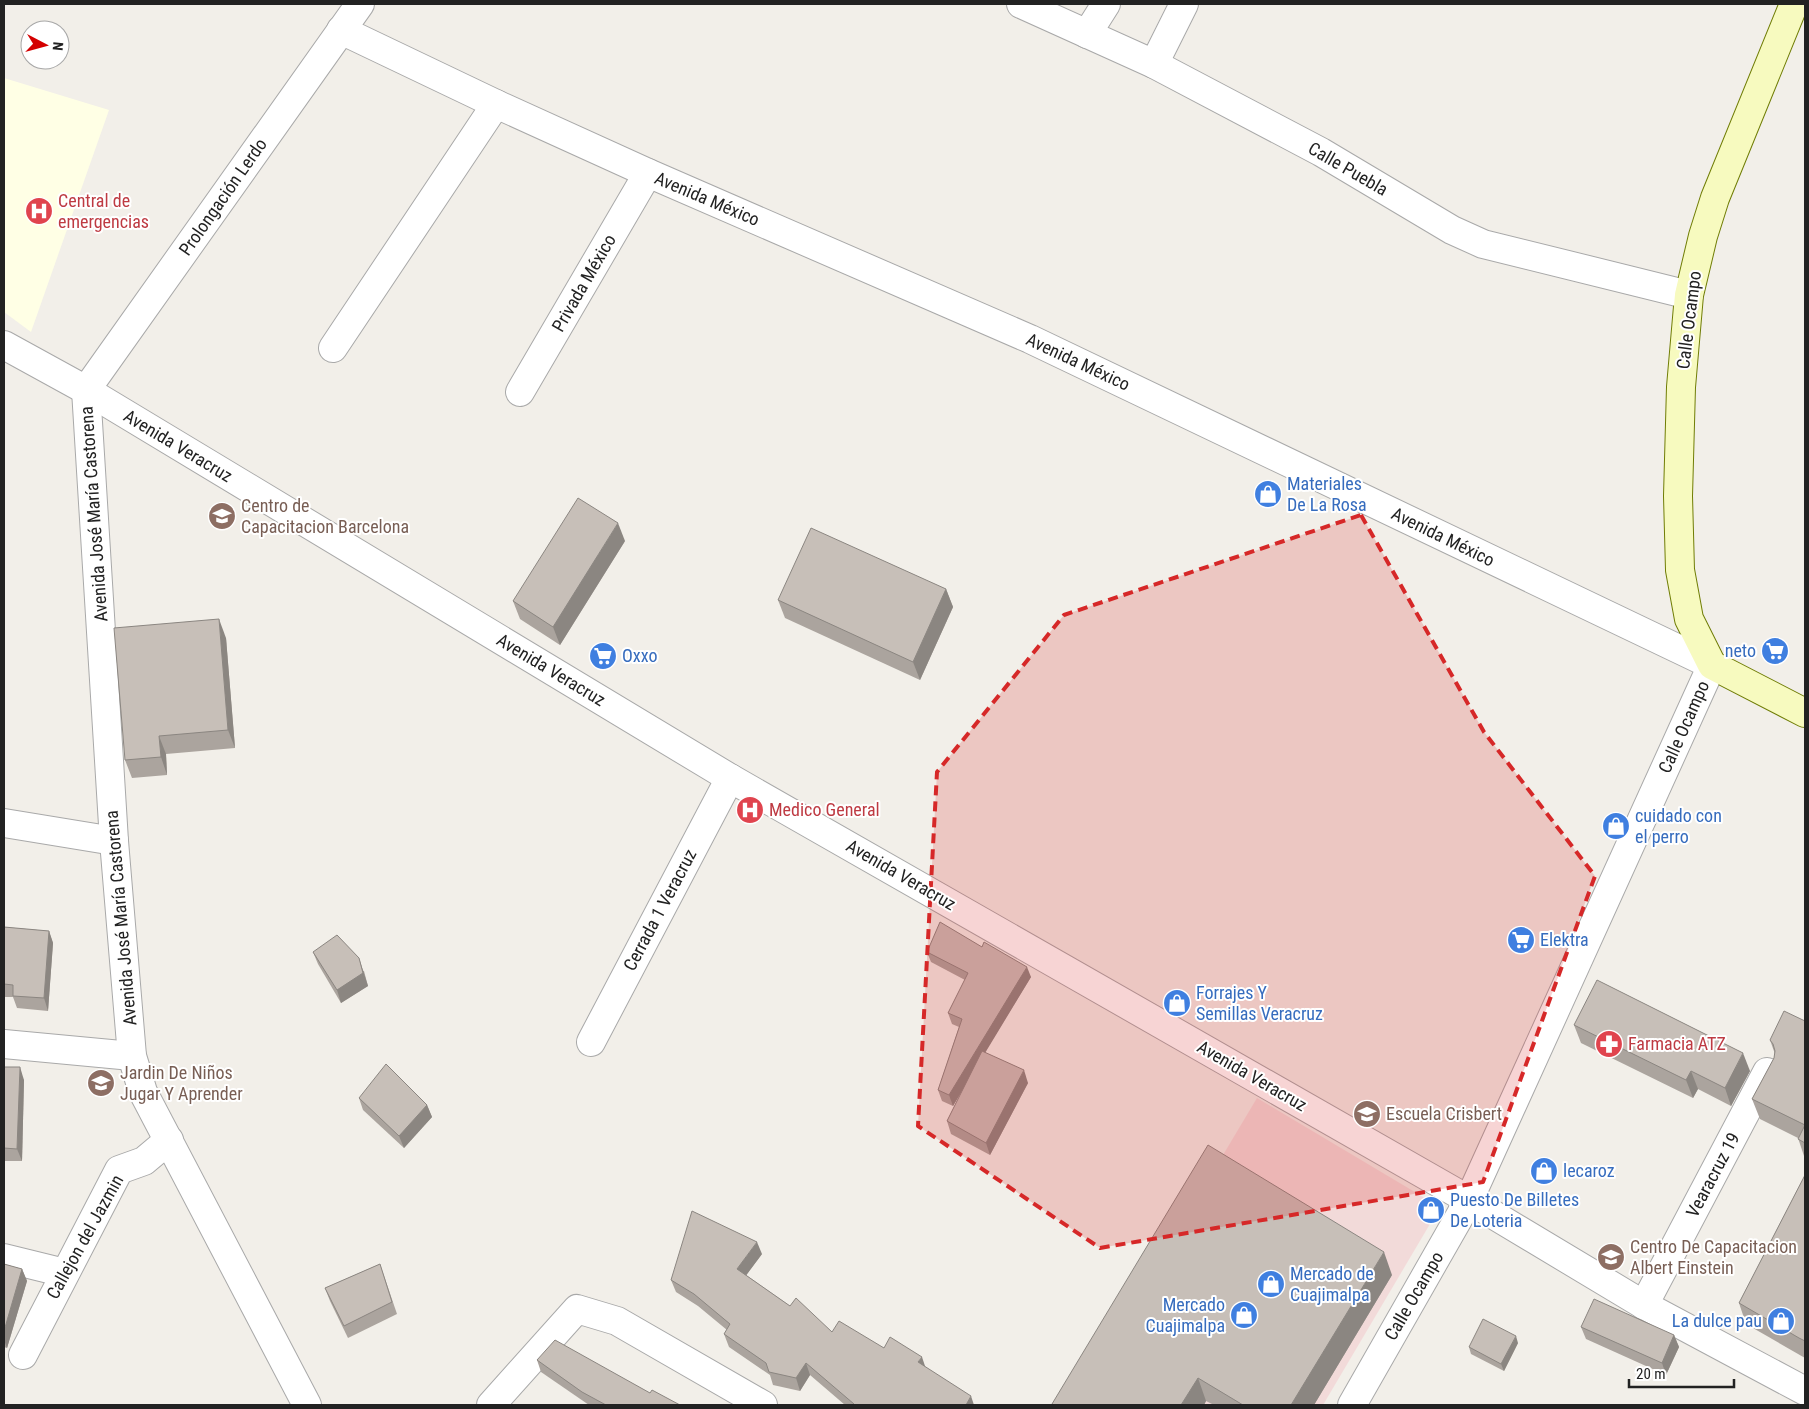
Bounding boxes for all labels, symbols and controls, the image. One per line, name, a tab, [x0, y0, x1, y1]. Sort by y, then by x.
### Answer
north arrow	[20, 20, 70, 70]
text: N	[50, 41, 66, 51]
street label: Prolongación Lerdo	[174, 134, 271, 259]
street label: Calle Puebla	[1305, 137, 1392, 200]
street label: Avenida México	[652, 167, 763, 230]
place label: Central de emergencias	[58, 190, 149, 232]
hospital icon: Central de emergencias	[24, 196, 54, 226]
street label: Privada México	[547, 230, 620, 335]
street label: Calle Ocampo	[1672, 270, 1705, 370]
street label: Avenida México	[1023, 328, 1133, 395]
street label: Avenida Veracruz	[120, 405, 236, 486]
street label: Avenida José María Castorena	[75, 406, 112, 623]
place label: Materiales De La Rosa	[1287, 473, 1367, 515]
shop icon: Materiales De La Rosa	[1253, 479, 1283, 509]
place label: Centro de Capacitacion Barcelona	[241, 495, 409, 537]
school or university icon: Centro de Capacitacion Barcelona	[207, 501, 237, 531]
street label: Avenida México	[1388, 503, 1498, 571]
street label: Avenida Veracruz	[493, 629, 609, 710]
supermarket icon: neto	[1760, 636, 1790, 666]
place label: neto	[1725, 640, 1756, 661]
supermarket icon: Oxxo	[588, 641, 618, 671]
place label: Oxxo	[622, 645, 657, 666]
street label: Calle Ocampo	[1654, 677, 1713, 776]
hospital icon: Medico General	[735, 795, 765, 825]
place label: Medico General	[769, 799, 880, 820]
place label: cuidado con el perro	[1635, 805, 1722, 847]
street label: Avenida José María Castorena	[101, 810, 140, 1027]
shop icon: cuidado con el perro	[1601, 811, 1631, 841]
street label: Avenida Veracruz	[843, 835, 960, 914]
street label: Cerrada 1 Veracruz	[619, 845, 701, 974]
supermarket icon: Elektra	[1506, 925, 1536, 955]
place label: Elektra	[1540, 929, 1589, 950]
place label: Forrajes Y Semillas Veracruz	[1196, 982, 1323, 1024]
shop icon: Forrajes Y Semillas Veracruz	[1162, 988, 1192, 1018]
pharmacy icon: Farmacia ATZ	[1594, 1029, 1624, 1059]
place label: Farmacia ATZ	[1628, 1033, 1726, 1054]
street label: Avenida Veracruz	[1194, 1036, 1311, 1115]
place label: Jardin De Niños Jugar Y Aprender	[120, 1062, 243, 1104]
school or university icon: Jardin De Niños Jugar Y Aprender	[86, 1068, 116, 1098]
school or university icon: Escuela Crisbert	[1352, 1099, 1382, 1129]
place label: Escuela Crisbert	[1386, 1103, 1502, 1124]
street label: Vearacruz 19	[1681, 1129, 1744, 1221]
shop icon: lecaroz	[1529, 1156, 1559, 1186]
place label: lecaroz	[1563, 1160, 1615, 1181]
street label: Callejon del Jazmin	[42, 1171, 127, 1303]
place label: Puesto De Billetes De Loteria	[1450, 1189, 1579, 1231]
shop icon: Puesto De Billetes De Loteria	[1416, 1195, 1446, 1225]
place label: Centro De Capacitacion Albert Einstein	[1630, 1236, 1797, 1278]
school or university icon: Centro De Capacitacion Albert Einstein	[1596, 1242, 1626, 1272]
street label: Calle Ocampo	[1380, 1248, 1447, 1344]
place label: Mercado de Cuajimalpa	[1290, 1263, 1374, 1305]
shop icon: Mercado de Cuajimalpa	[1256, 1269, 1286, 1299]
place label: Mercado Cuajimalpa	[1146, 1294, 1225, 1336]
shop icon: Mercado Cuajimalpa	[1229, 1300, 1259, 1330]
shop icon: La dulce pau	[1766, 1306, 1796, 1336]
place label: La dulce pau	[1672, 1310, 1762, 1331]
scale bar	[1629, 1356, 1734, 1388]
text: 20 m	[1636, 1365, 1666, 1383]

